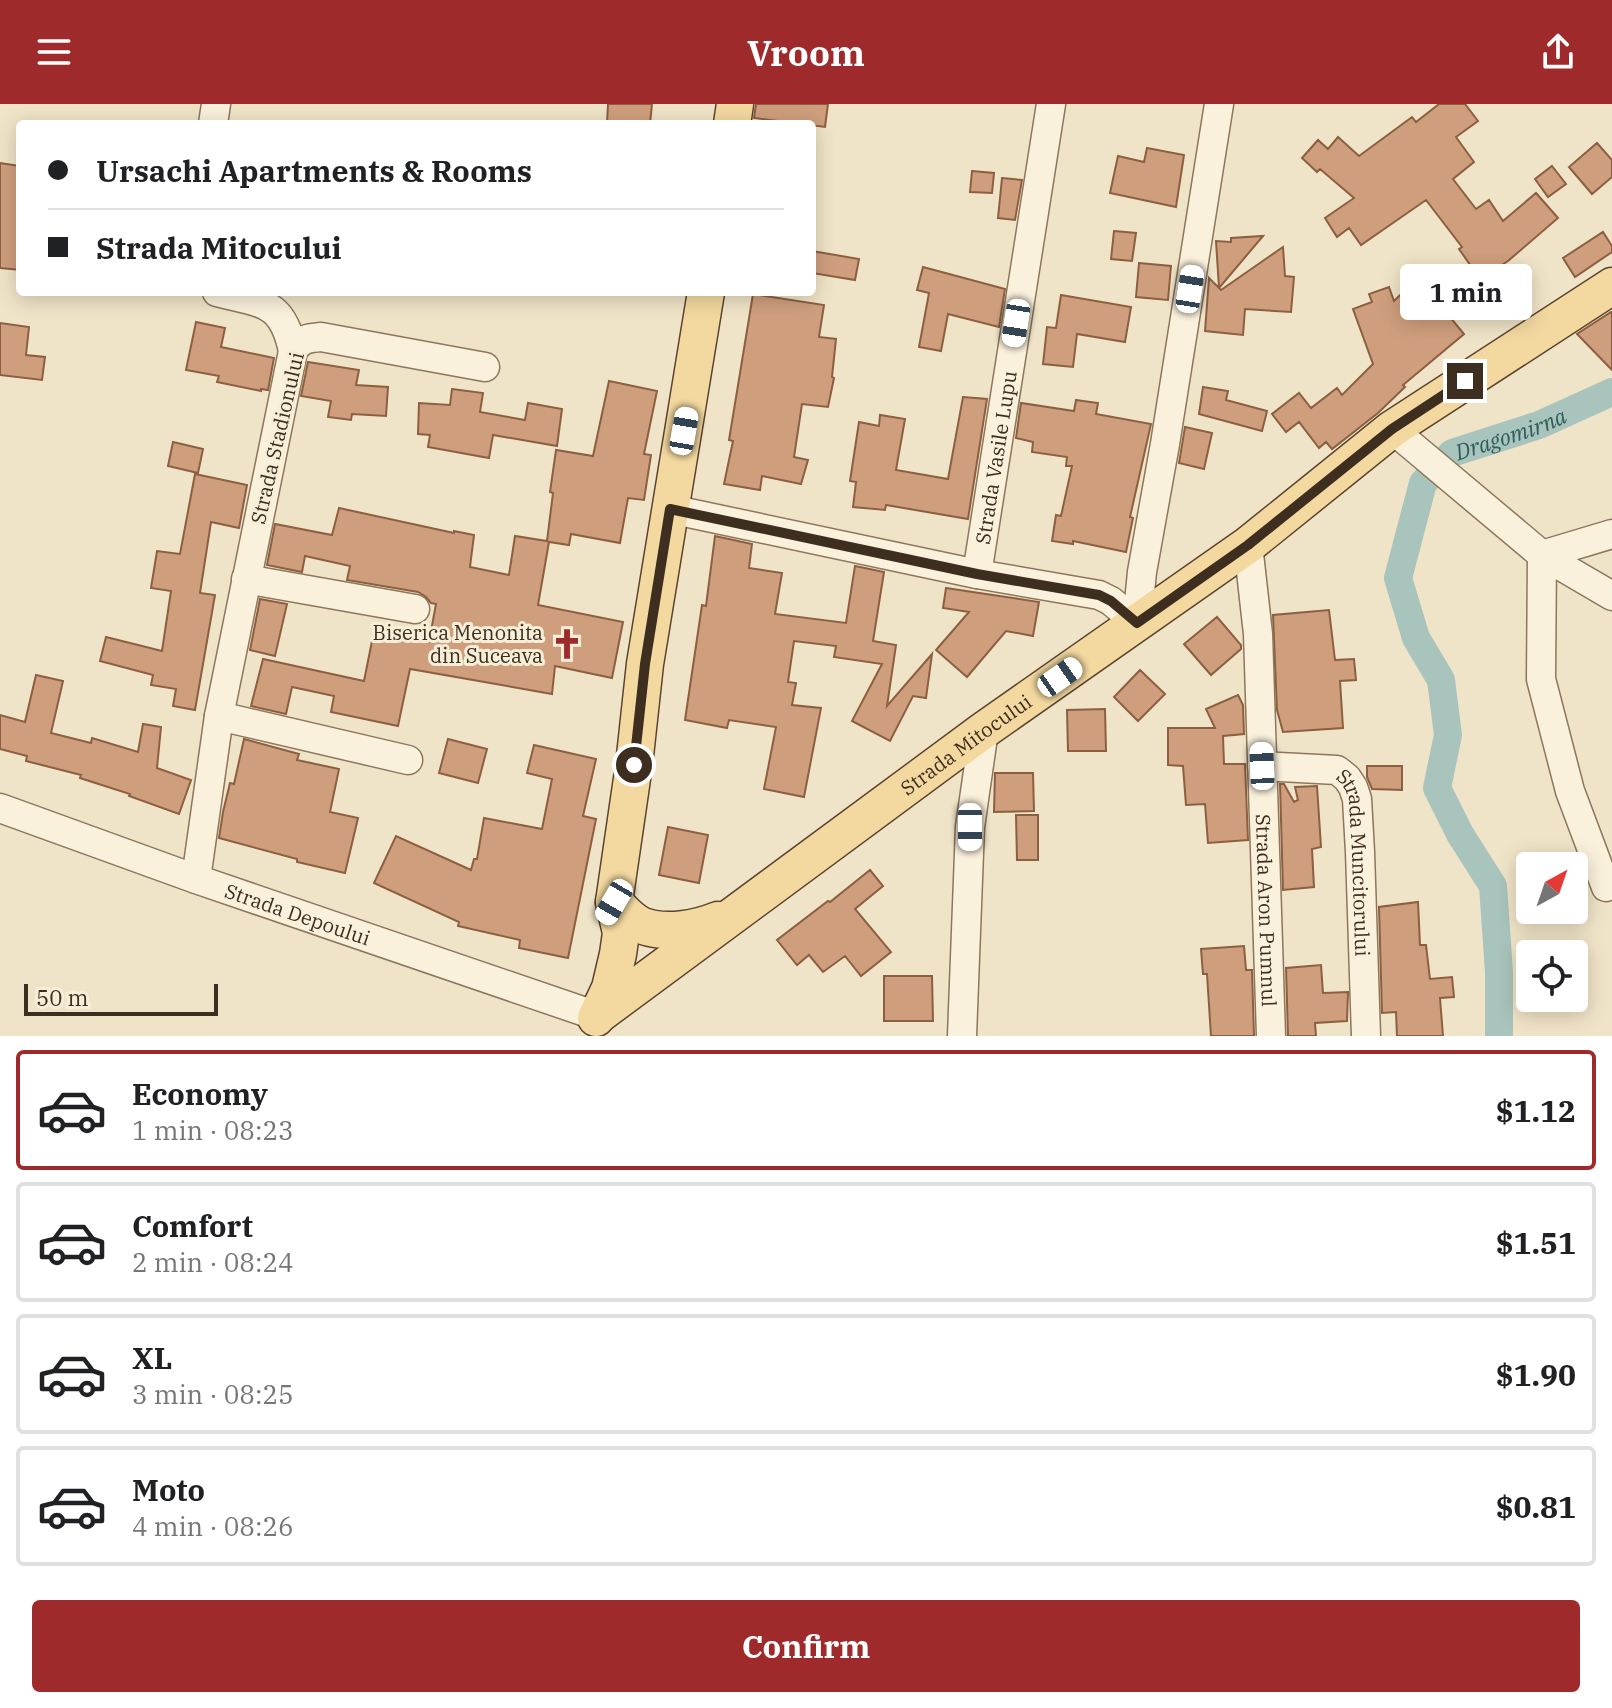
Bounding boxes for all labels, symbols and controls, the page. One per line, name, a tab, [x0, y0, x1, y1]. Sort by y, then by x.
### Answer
text: Vroom	[747, 29, 865, 76]
icon: menu	[32, 30, 76, 74]
icon: share	[1536, 30, 1580, 74]
text: Ursachi Apartments & Rooms	[96, 151, 532, 190]
text: Strada Mitocului	[96, 228, 342, 267]
car	[1174, 263, 1206, 315]
callout: 1 min	[1399, 265, 1531, 321]
text: 1 min	[1430, 275, 1502, 309]
car	[1000, 297, 1032, 349]
street label: Strada Stadionului	[244, 349, 310, 527]
route end	[1447, 363, 1483, 399]
street label: Strada Vasile Lupu	[968, 369, 1022, 546]
water label: Dragomirna	[1450, 400, 1571, 466]
car	[668, 405, 700, 457]
place label: Biserica Menonita din Suceava	[373, 619, 543, 669]
church icon: Biserica Menonita din Suceava	[550, 627, 584, 661]
car	[1033, 653, 1087, 701]
street label: Strada Mitocului	[895, 687, 1037, 801]
car	[1249, 742, 1275, 790]
route start	[616, 747, 652, 783]
street label: Strada Muncitorului	[1331, 762, 1377, 957]
car	[958, 803, 982, 851]
street label: Strada Aron Pumnul	[1250, 814, 1284, 1007]
north arrow	[1516, 852, 1588, 924]
map controls	[1516, 852, 1588, 1012]
car	[592, 875, 636, 929]
street label: Strada Depoului	[221, 876, 374, 951]
button: locate	[1516, 940, 1588, 1012]
scale bar	[24, 980, 218, 1016]
text: 50 m	[36, 983, 88, 1012]
icon: car	[36, 1074, 108, 1146]
text: Economy	[132, 1074, 268, 1113]
text: $1.12	[1496, 1091, 1576, 1130]
text: 1 min · 08:23	[132, 1113, 294, 1147]
icon: car	[36, 1206, 108, 1278]
text: Comfort	[132, 1206, 253, 1245]
text: $1.51	[1496, 1223, 1576, 1262]
text: 2 min · 08:24	[132, 1245, 294, 1279]
icon: car	[36, 1338, 108, 1410]
text: XL	[132, 1338, 172, 1377]
text: $1.90	[1496, 1355, 1576, 1394]
text: 3 min · 08:25	[132, 1377, 294, 1411]
icon: car	[36, 1470, 108, 1542]
text: Moto	[132, 1470, 205, 1509]
text: $0.81	[1496, 1487, 1576, 1526]
text: 4 min · 08:26	[132, 1509, 294, 1543]
button: Confirm	[32, 1600, 1580, 1692]

